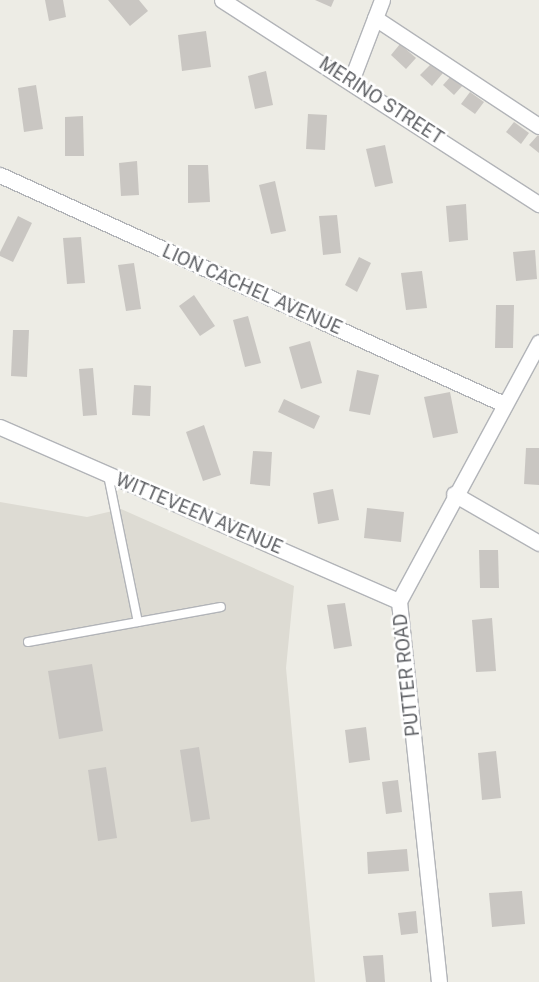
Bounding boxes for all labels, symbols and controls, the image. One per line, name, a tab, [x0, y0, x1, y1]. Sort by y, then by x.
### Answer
street label: MERINO STREET	[315, 53, 447, 149]
street label: LION CACHEL AVENUE	[159, 241, 345, 339]
street label: WITTEVEEN AVENUE	[112, 469, 286, 559]
street label: PUTTER ROAD	[390, 612, 424, 738]

